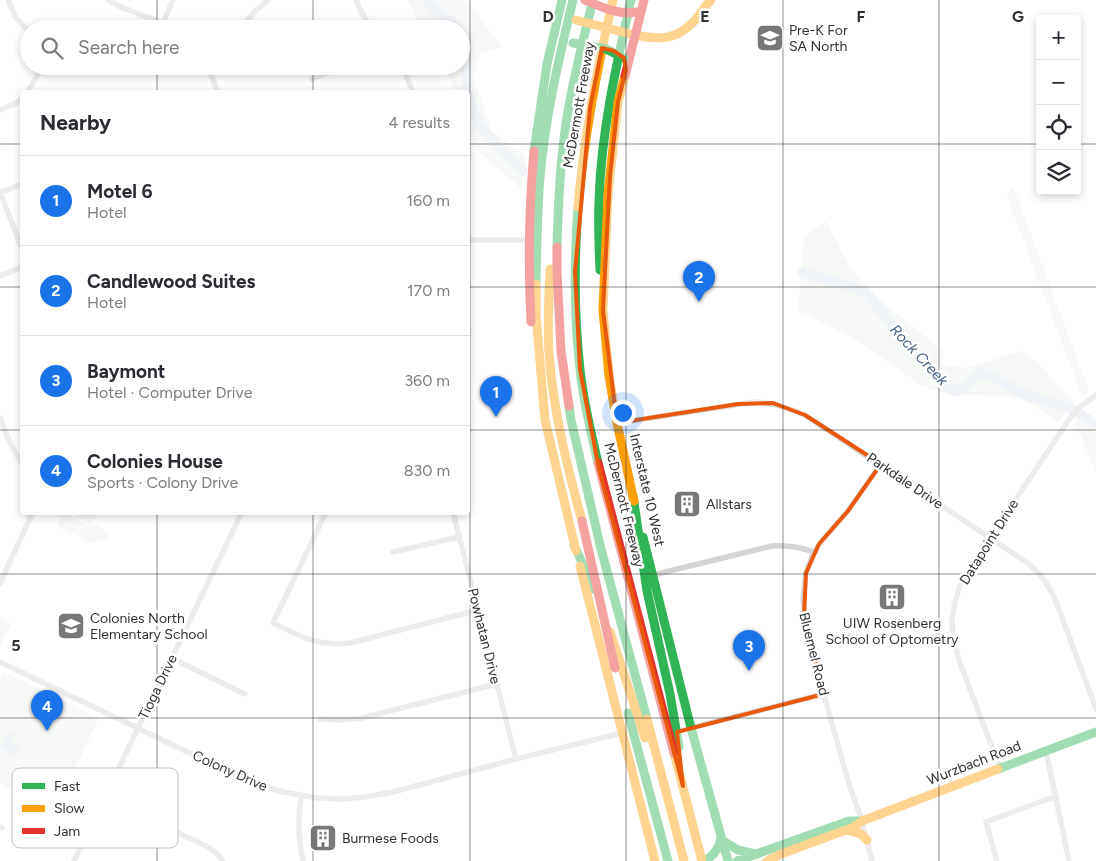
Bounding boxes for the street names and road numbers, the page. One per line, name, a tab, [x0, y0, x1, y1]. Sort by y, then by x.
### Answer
street label: McDermott Freeway	[560, 40, 599, 170]
street label: Interstate 10 West	[626, 432, 668, 548]
street label: McDermott Freeway	[600, 441, 648, 570]
street label: Parkdale Drive	[864, 449, 947, 513]
street label: Datapoint Drive	[956, 496, 1022, 588]
street label: Powhatan Drive	[464, 586, 504, 686]
street label: Bluemel Road	[795, 611, 833, 697]
street label: Tioga Drive	[135, 651, 181, 722]
street label: Wurzbach Road	[925, 737, 1023, 789]
street label: Colony Drive	[190, 747, 270, 795]

